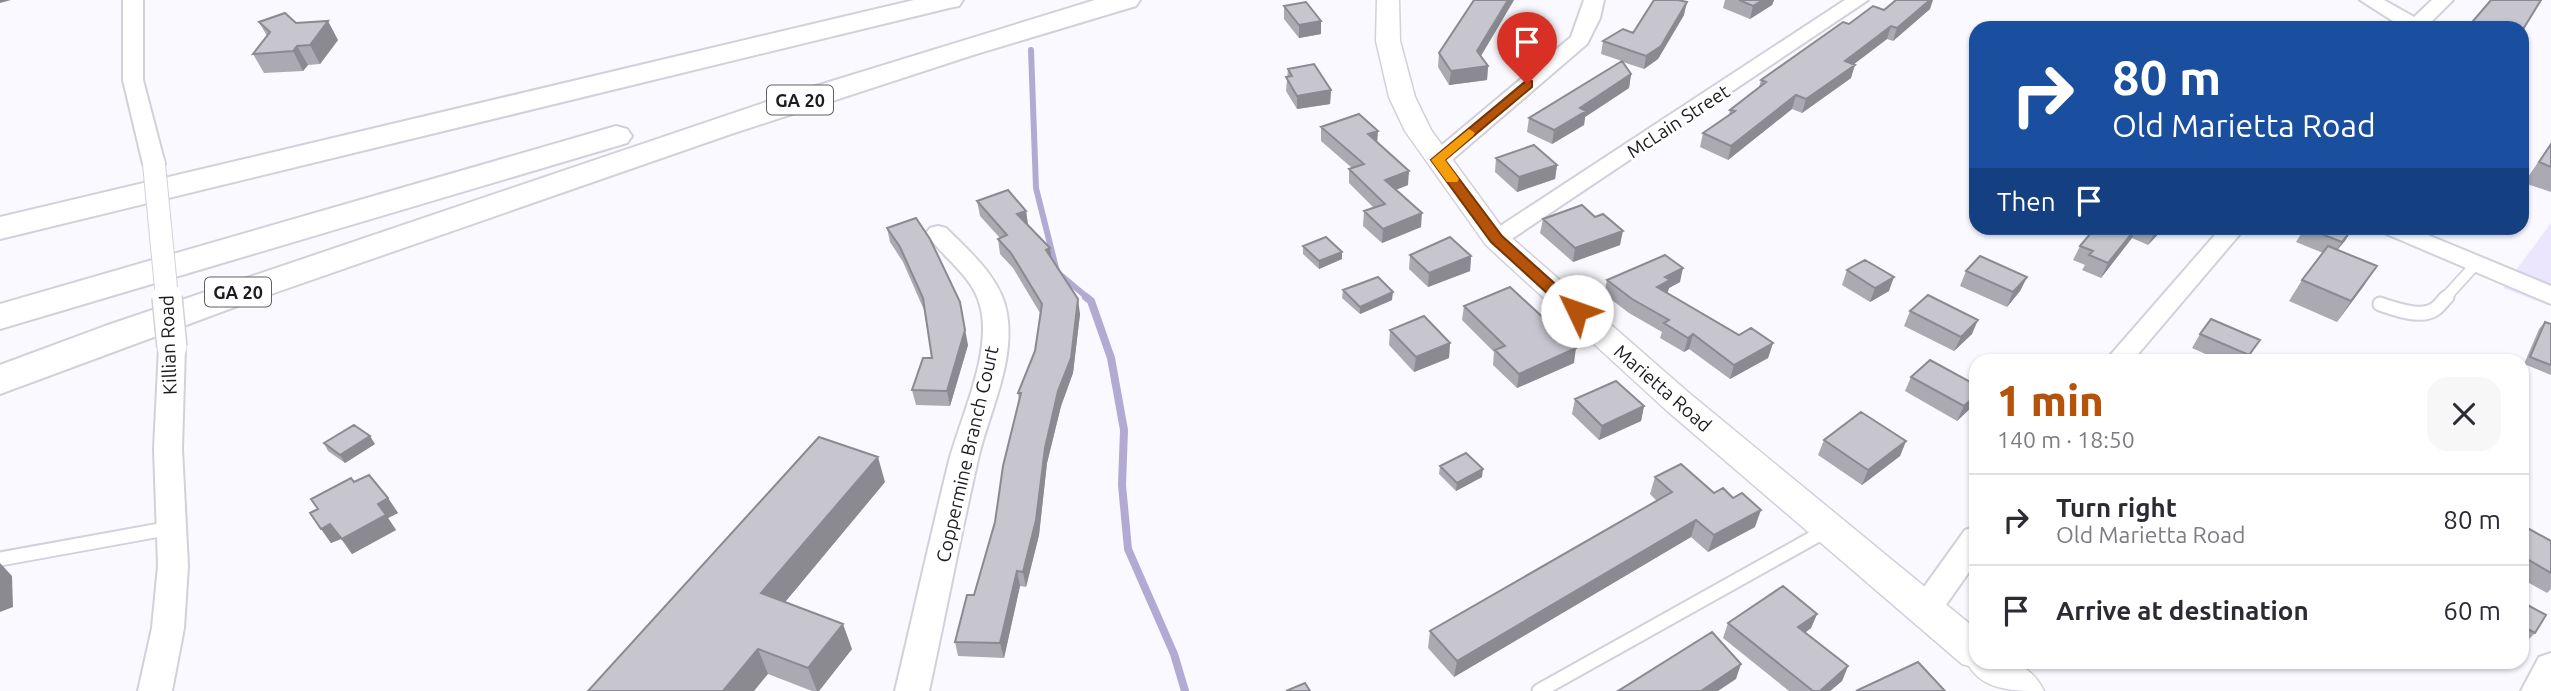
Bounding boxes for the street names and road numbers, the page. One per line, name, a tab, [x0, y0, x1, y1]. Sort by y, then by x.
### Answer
street label: McLain Street	[1623, 79, 1734, 162]
road number: GA 20	[767, 86, 833, 114]
road number: GA 20	[205, 278, 271, 306]
street label: Killian Road	[155, 295, 181, 395]
street label: Marietta Road	[1610, 340, 1716, 436]
street label: Coppermine Branch Court	[931, 343, 1003, 564]

